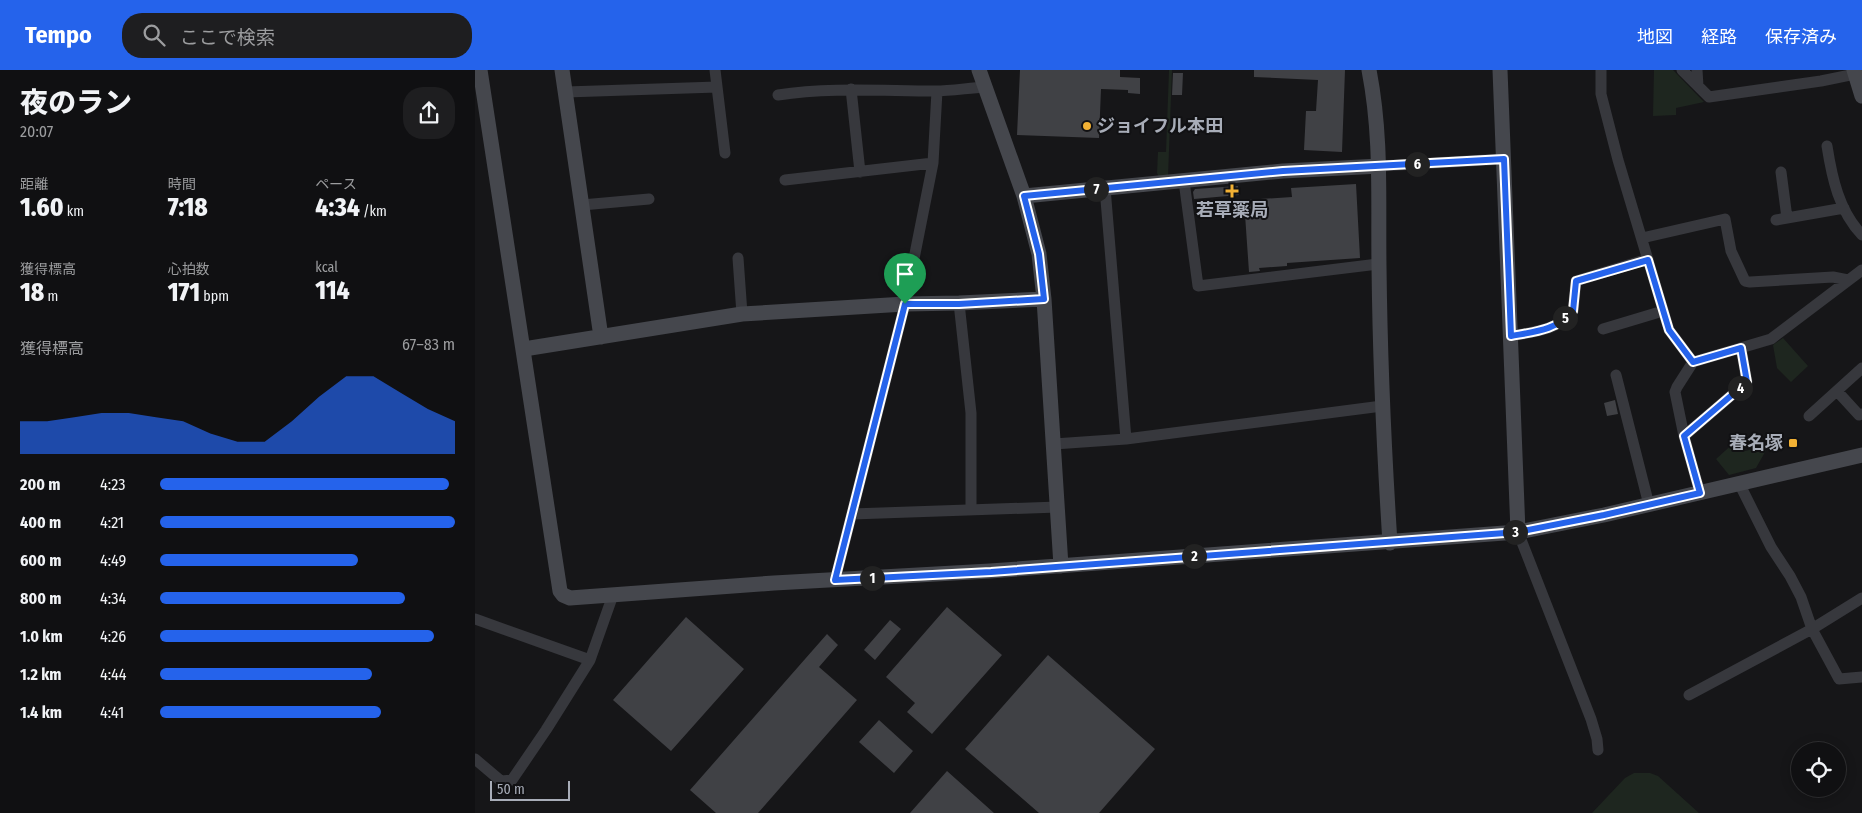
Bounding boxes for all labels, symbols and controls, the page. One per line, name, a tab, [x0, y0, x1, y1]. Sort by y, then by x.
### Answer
search box	[122, 13, 472, 58]
text: Tempo	[25, 21, 92, 49]
icon: search	[140, 21, 168, 49]
text: ここで検索	[180, 26, 275, 49]
text: 地図	[1637, 26, 1673, 48]
text: 経路	[1701, 26, 1737, 48]
text: 保存済み	[1765, 26, 1837, 48]
text: 夜のラン	[20, 86, 132, 119]
button: share	[403, 87, 455, 139]
place label: ジョイフル本田	[1097, 115, 1223, 137]
marker: ジョイフル本田	[1081, 120, 1093, 132]
text: 20:07	[20, 122, 53, 141]
pin: 6	[1405, 152, 1429, 176]
text: 6	[1414, 156, 1421, 173]
text: 距離	[20, 176, 48, 193]
text: 時間	[168, 176, 196, 193]
text: ペース	[315, 176, 357, 193]
pin: 7	[1083, 176, 1109, 202]
text: 7	[1094, 181, 1099, 198]
marker: 若草薬局	[1226, 185, 1238, 197]
text: 1.60	[20, 193, 64, 223]
text: 7:18	[168, 193, 208, 223]
text: 4:34	[315, 193, 360, 223]
place label: 若草薬局	[1196, 199, 1268, 221]
text: km	[64, 203, 84, 220]
text: /km	[360, 203, 387, 220]
pin	[884, 253, 926, 304]
text: kcal	[315, 259, 338, 276]
icon: arrive	[891, 260, 919, 288]
text: 獲得標高	[20, 261, 76, 278]
text: 心拍数	[168, 261, 210, 278]
text: 114	[315, 276, 350, 306]
text: 18	[20, 278, 44, 308]
text: 171	[168, 278, 200, 308]
text: m	[44, 288, 58, 305]
text: bpm	[200, 288, 229, 305]
pin: 5	[1553, 306, 1577, 330]
text: 5	[1562, 310, 1569, 327]
text: 67–83 m	[402, 335, 455, 354]
text: 獲得標高	[20, 339, 84, 358]
pin: 4	[1727, 376, 1753, 400]
text: 4	[1737, 380, 1744, 397]
place label: 春名塚	[1729, 432, 1783, 454]
marker: 春名塚	[1787, 437, 1799, 449]
text: 200 m	[20, 475, 60, 494]
text: 4:23	[100, 475, 125, 494]
text: 400 m	[20, 513, 61, 532]
text: 4:21	[100, 513, 124, 532]
pin: 3	[1503, 520, 1527, 544]
text: 3	[1512, 524, 1519, 541]
pin: 2	[1181, 544, 1207, 568]
text: 2	[1191, 548, 1198, 565]
text: 600 m	[20, 551, 61, 570]
text: 4:49	[100, 551, 126, 570]
pin: 1	[859, 566, 885, 590]
text: 1	[870, 570, 875, 587]
text: 800 m	[20, 589, 61, 608]
text: 4:34	[100, 589, 126, 608]
text: 1.0 km	[20, 627, 63, 646]
text: 4:26	[100, 627, 126, 646]
text: 1.2 km	[20, 665, 62, 684]
text: 4:44	[100, 665, 127, 684]
text: 1.4 km	[20, 703, 62, 722]
text: 4:41	[100, 703, 124, 722]
map controls	[1791, 742, 1846, 797]
button: locate	[1791, 742, 1846, 797]
scale bar	[490, 778, 570, 801]
text: 50 m	[497, 781, 525, 798]

